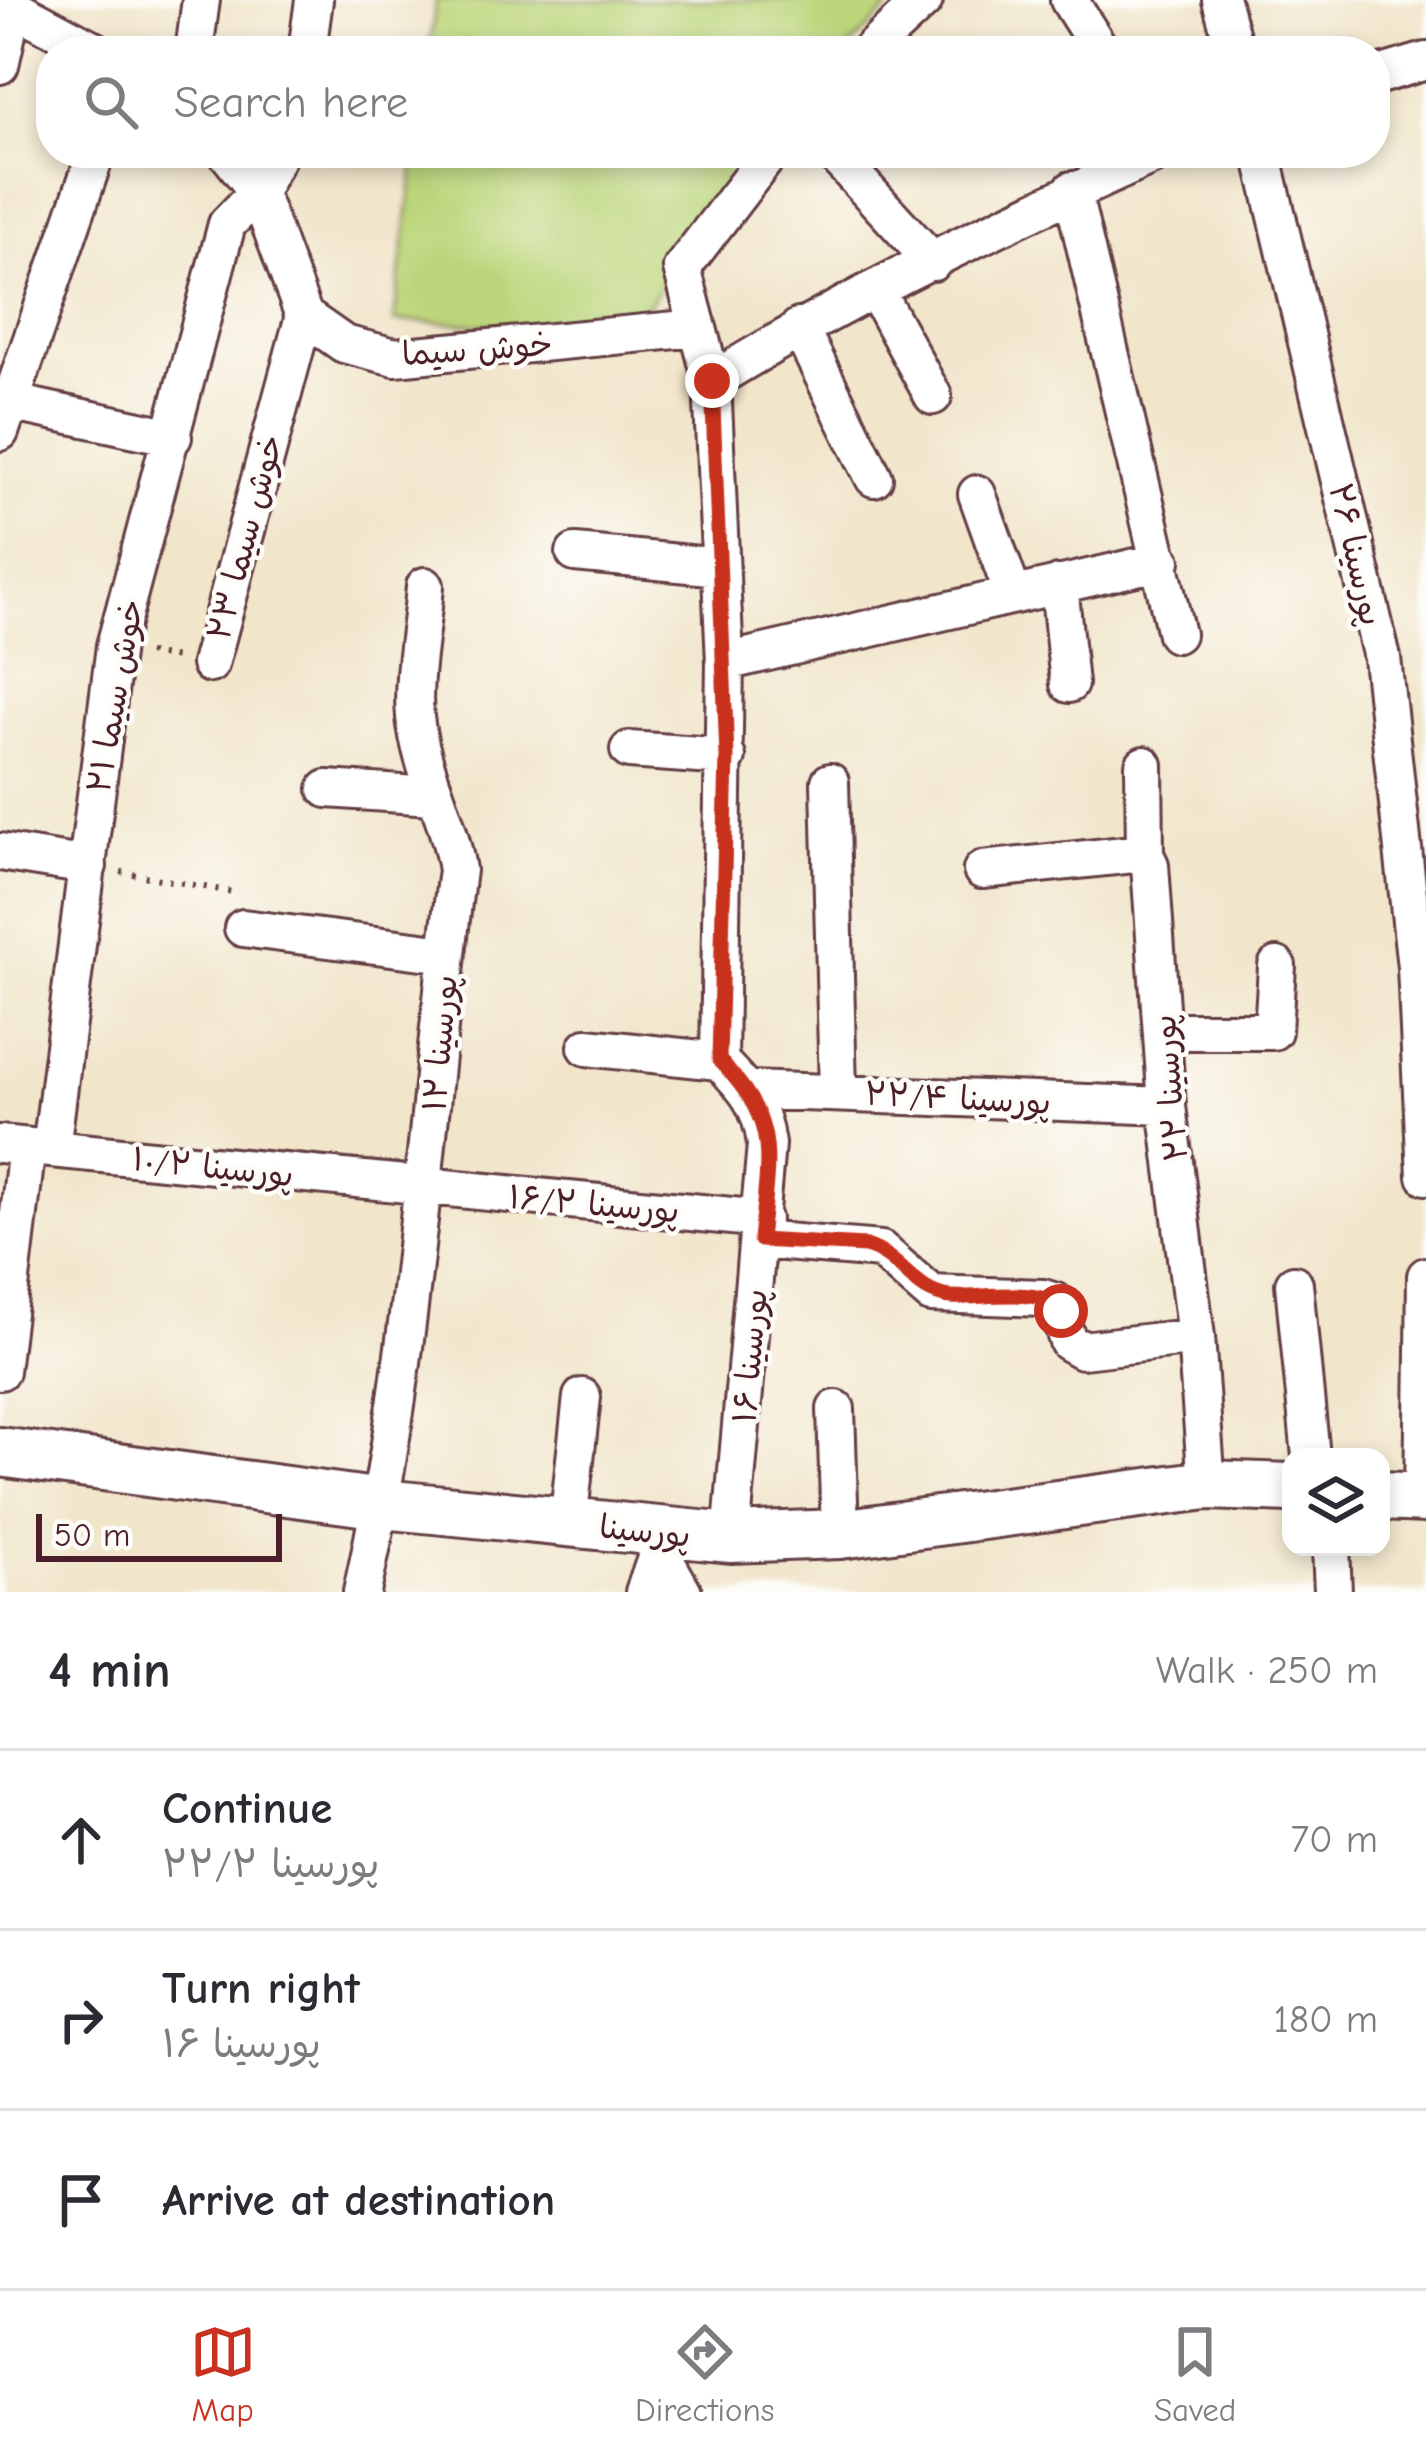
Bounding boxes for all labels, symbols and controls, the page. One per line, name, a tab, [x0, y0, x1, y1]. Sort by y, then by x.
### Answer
search box	[36, 36, 1390, 168]
icon: search	[78, 69, 144, 135]
text: Search here	[174, 76, 408, 128]
street label: خوش سیما	[401, 325, 554, 373]
route end	[685, 354, 739, 408]
street label: خوش سیما ۲۳	[199, 430, 291, 644]
street label: پورسینا ۲۶	[1319, 479, 1391, 629]
street label: خوش سیما ۲۱	[79, 596, 151, 796]
street label: پورسینا ۱۲	[415, 973, 467, 1113]
street label: پورسینا ۲۲	[1145, 1013, 1197, 1163]
street label: پورسینا ۲۲/۴	[864, 1074, 1052, 1124]
street label: پورسینا ۱۰/۲	[130, 1140, 295, 1196]
street label: پورسینا ۱۶/۲	[507, 1178, 681, 1232]
route start	[1034, 1284, 1088, 1338]
street label: پورسینا ۱۶	[725, 1287, 777, 1425]
map controls	[1282, 1448, 1390, 1556]
button: layers	[1282, 1448, 1390, 1556]
street label: پورسینا	[597, 1507, 692, 1557]
scale bar	[36, 1508, 282, 1561]
text: 50 m	[54, 1516, 130, 1554]
text: 4 min	[48, 1641, 171, 1700]
text: Walk · 250 m	[1156, 1648, 1378, 1693]
text: Continue	[162, 1782, 332, 1834]
icon: ahead	[48, 1807, 114, 1873]
text: 70 m	[1291, 1817, 1378, 1862]
text: پورسینا ۲۲/۲	[162, 1842, 379, 1887]
text: Turn right	[162, 1962, 360, 2014]
icon: right	[48, 1987, 114, 2053]
text: 180 m	[1273, 1997, 1378, 2042]
text: پورسینا ۱۶	[162, 2022, 321, 2067]
icon: arrive	[48, 2167, 114, 2233]
text: Arrive at destination	[162, 2174, 555, 2226]
tab: Map	[190, 2319, 256, 2429]
tab: Directions	[635, 2319, 775, 2429]
tab: Saved	[1154, 2319, 1236, 2429]

